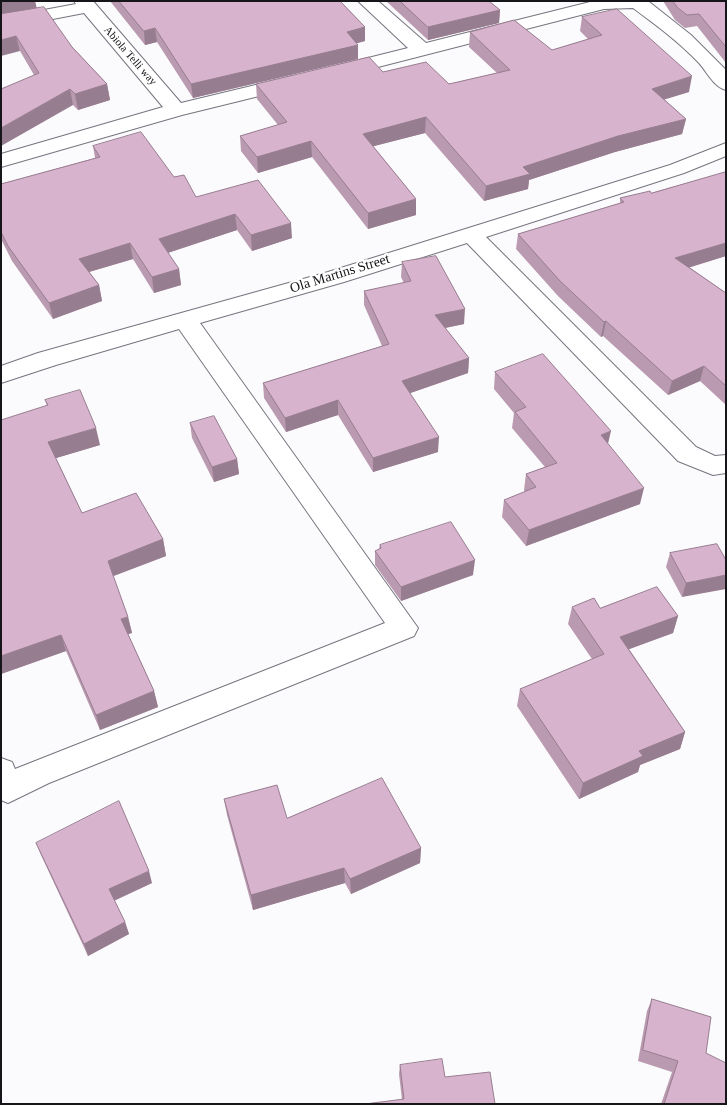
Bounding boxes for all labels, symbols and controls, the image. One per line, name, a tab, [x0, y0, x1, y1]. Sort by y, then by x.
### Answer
street label: Abiola Telli way	[101, 24, 159, 88]
street label: Ola Martins Street	[288, 251, 392, 297]

